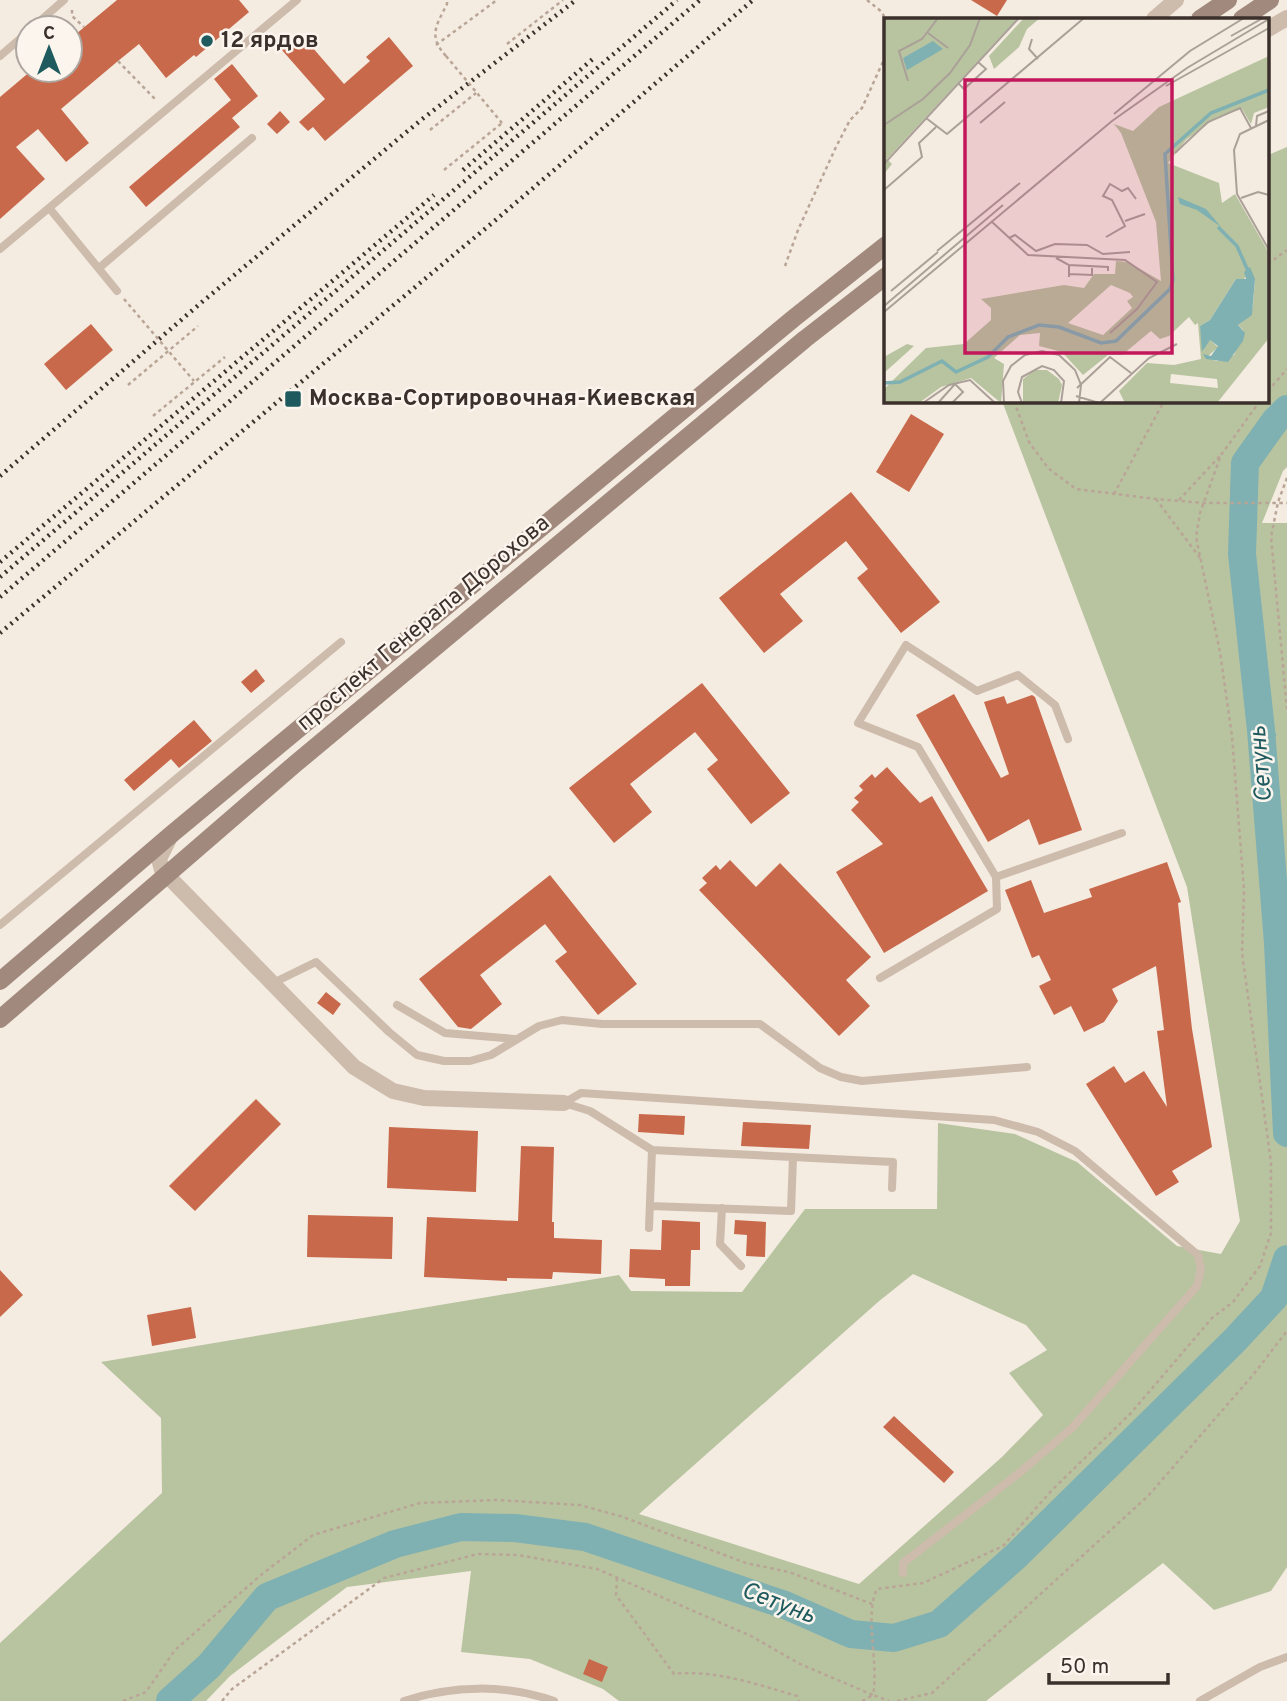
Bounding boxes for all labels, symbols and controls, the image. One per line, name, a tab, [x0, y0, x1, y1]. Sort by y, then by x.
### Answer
north arrow	[14, 14, 84, 84]
inset map	[884, 18, 1270, 402]
text: С	[43, 22, 55, 46]
place label: 12 ярдов	[221, 27, 319, 56]
marker: 12 ярдов	[199, 33, 215, 49]
place label: Москва-Сортировочная-Киевская	[309, 385, 696, 414]
marker: Москва-Сортировочная-Киевская	[283, 389, 303, 409]
street label: проспект Генерала Дорохова	[292, 510, 556, 738]
water label: Сетунь	[1244, 724, 1280, 804]
water label: Сетунь	[737, 1576, 819, 1632]
scale bar	[1049, 1642, 1168, 1686]
text: 50 m	[1060, 1654, 1109, 1681]

